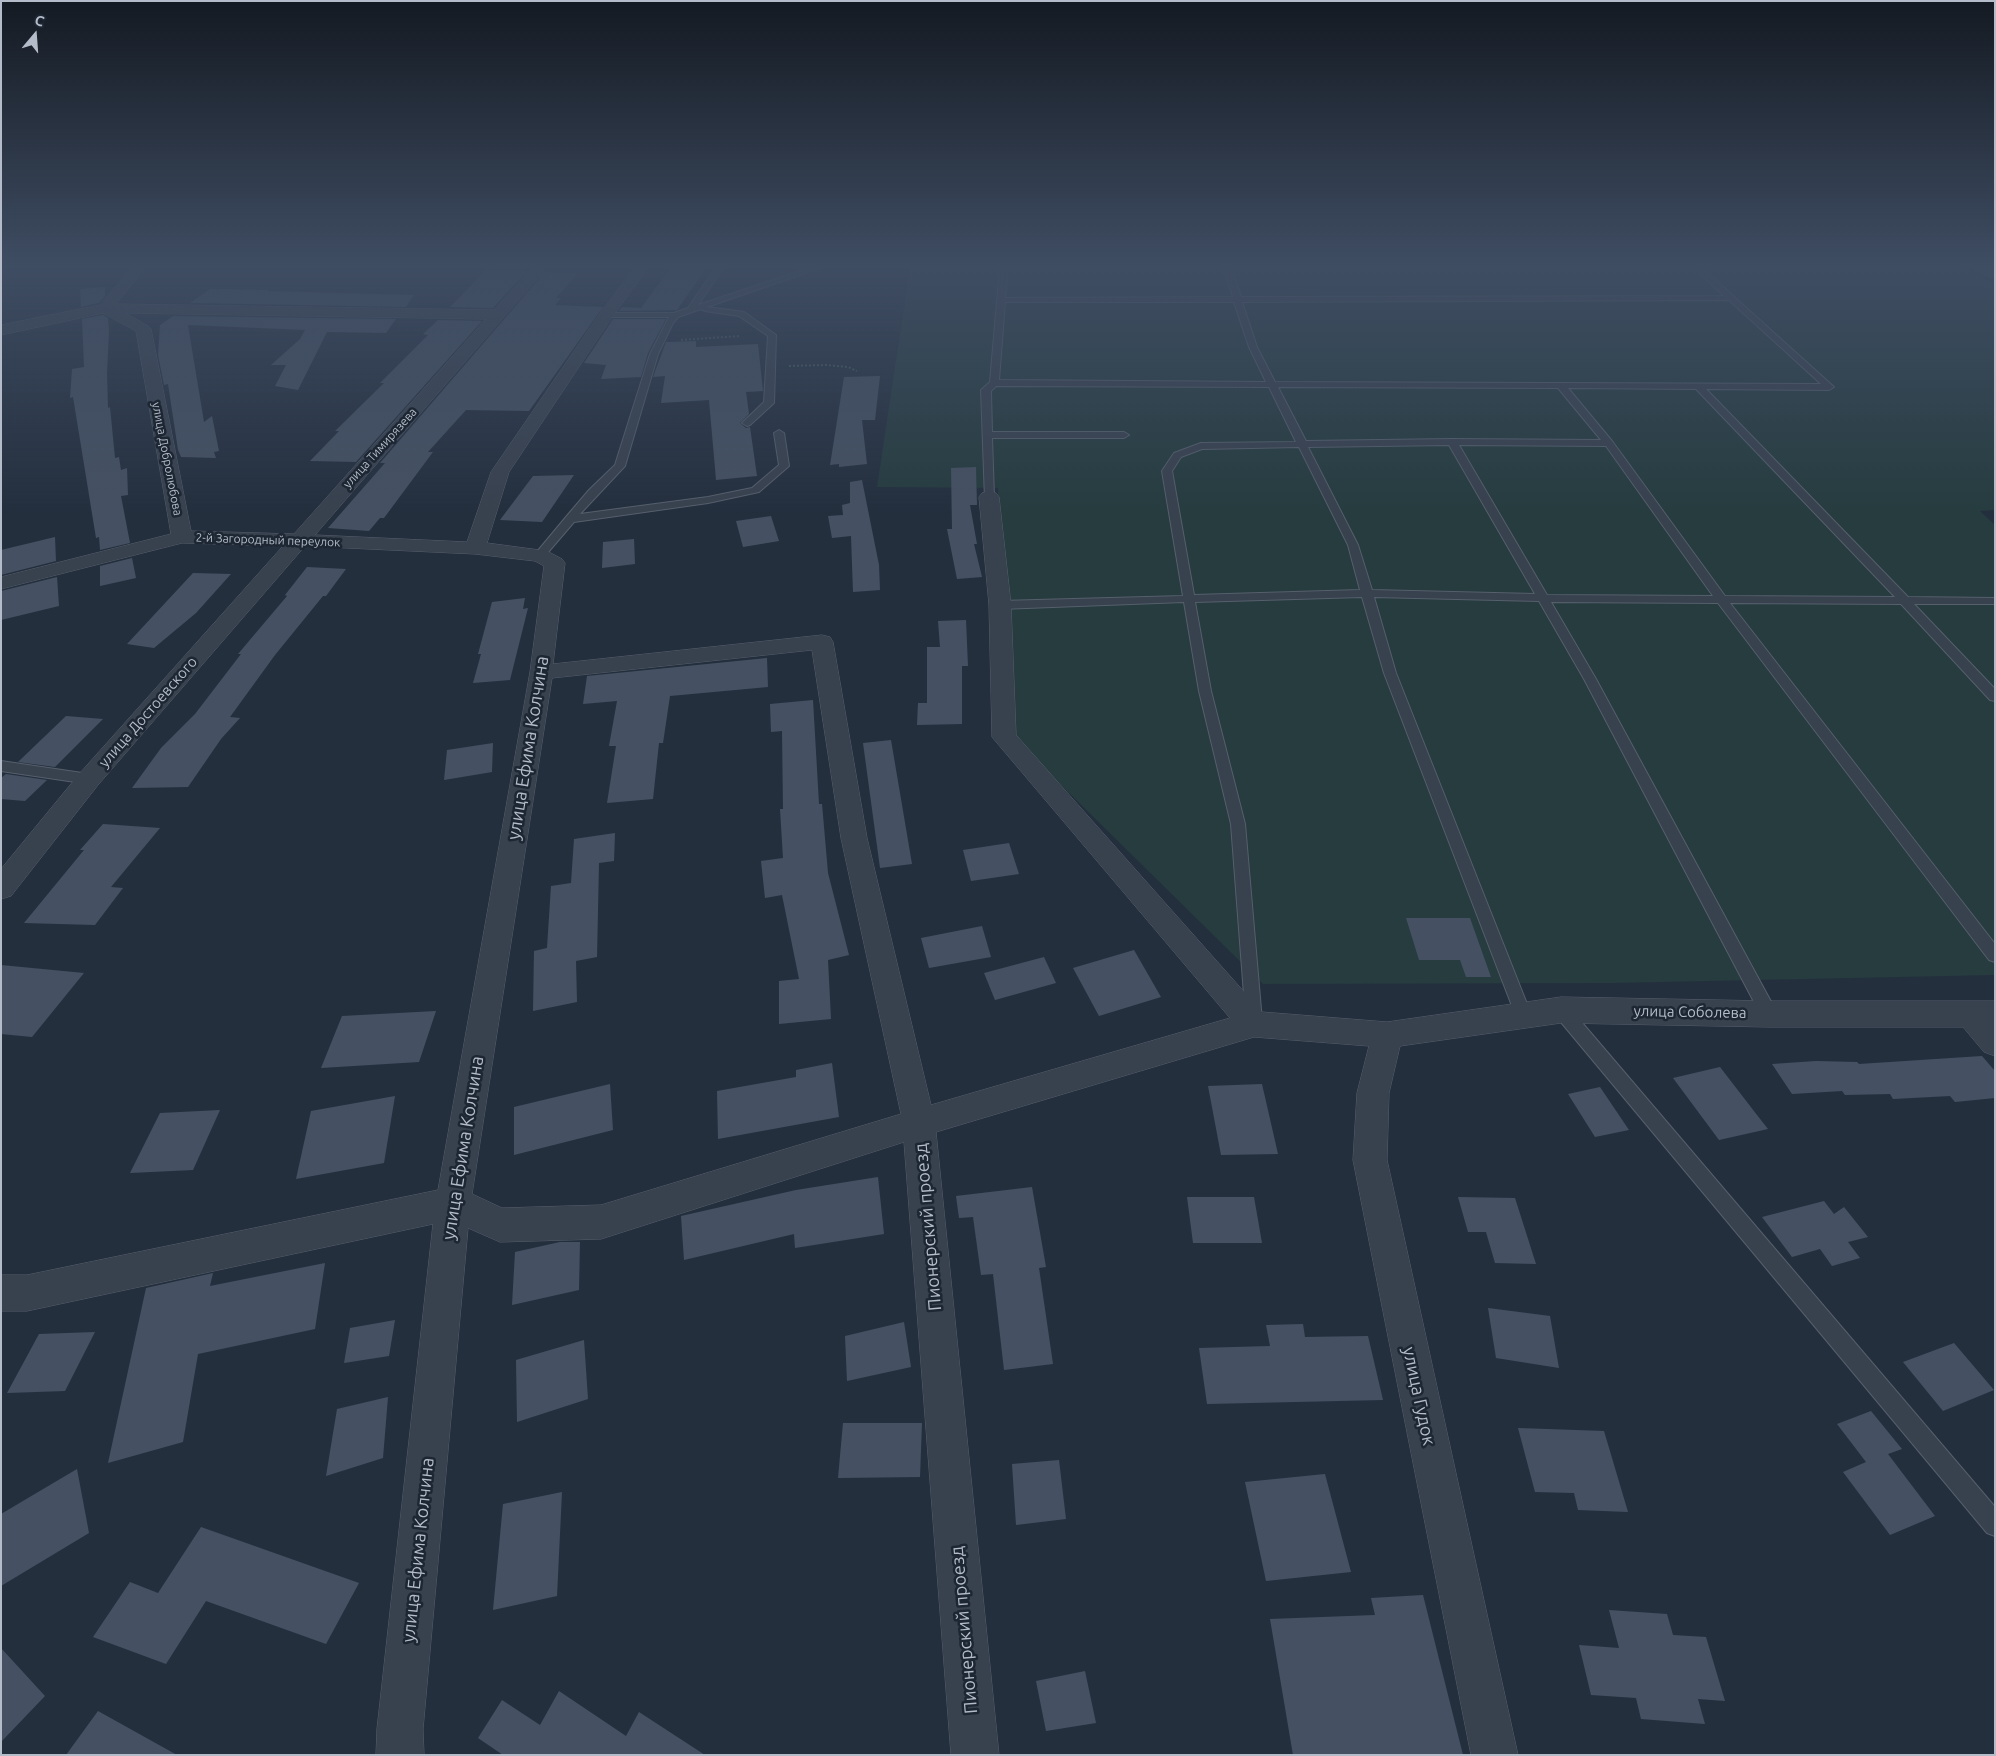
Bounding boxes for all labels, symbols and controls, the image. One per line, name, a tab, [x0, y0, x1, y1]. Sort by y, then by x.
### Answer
north arrow	[10, 10, 60, 60]
text: С	[33, 12, 46, 30]
street label: улица Добролюбова	[149, 401, 185, 517]
street label: улица Тимирязева	[340, 405, 420, 491]
street label: 2-й Загородный переулок	[195, 530, 341, 550]
street label: улица Достоевского	[95, 653, 201, 771]
street label: улица Ефима Колчина	[503, 655, 553, 841]
street label: улица Соболева	[1633, 1002, 1747, 1022]
street label: улица Ефима Колчина	[438, 1055, 488, 1241]
street label: Пионерский проезд	[910, 1142, 946, 1312]
street label: улица Гудок	[1398, 1345, 1440, 1447]
street label: улица Ефима Колчина	[398, 1456, 438, 1644]
street label: Пионерский проезд	[946, 1545, 982, 1715]

